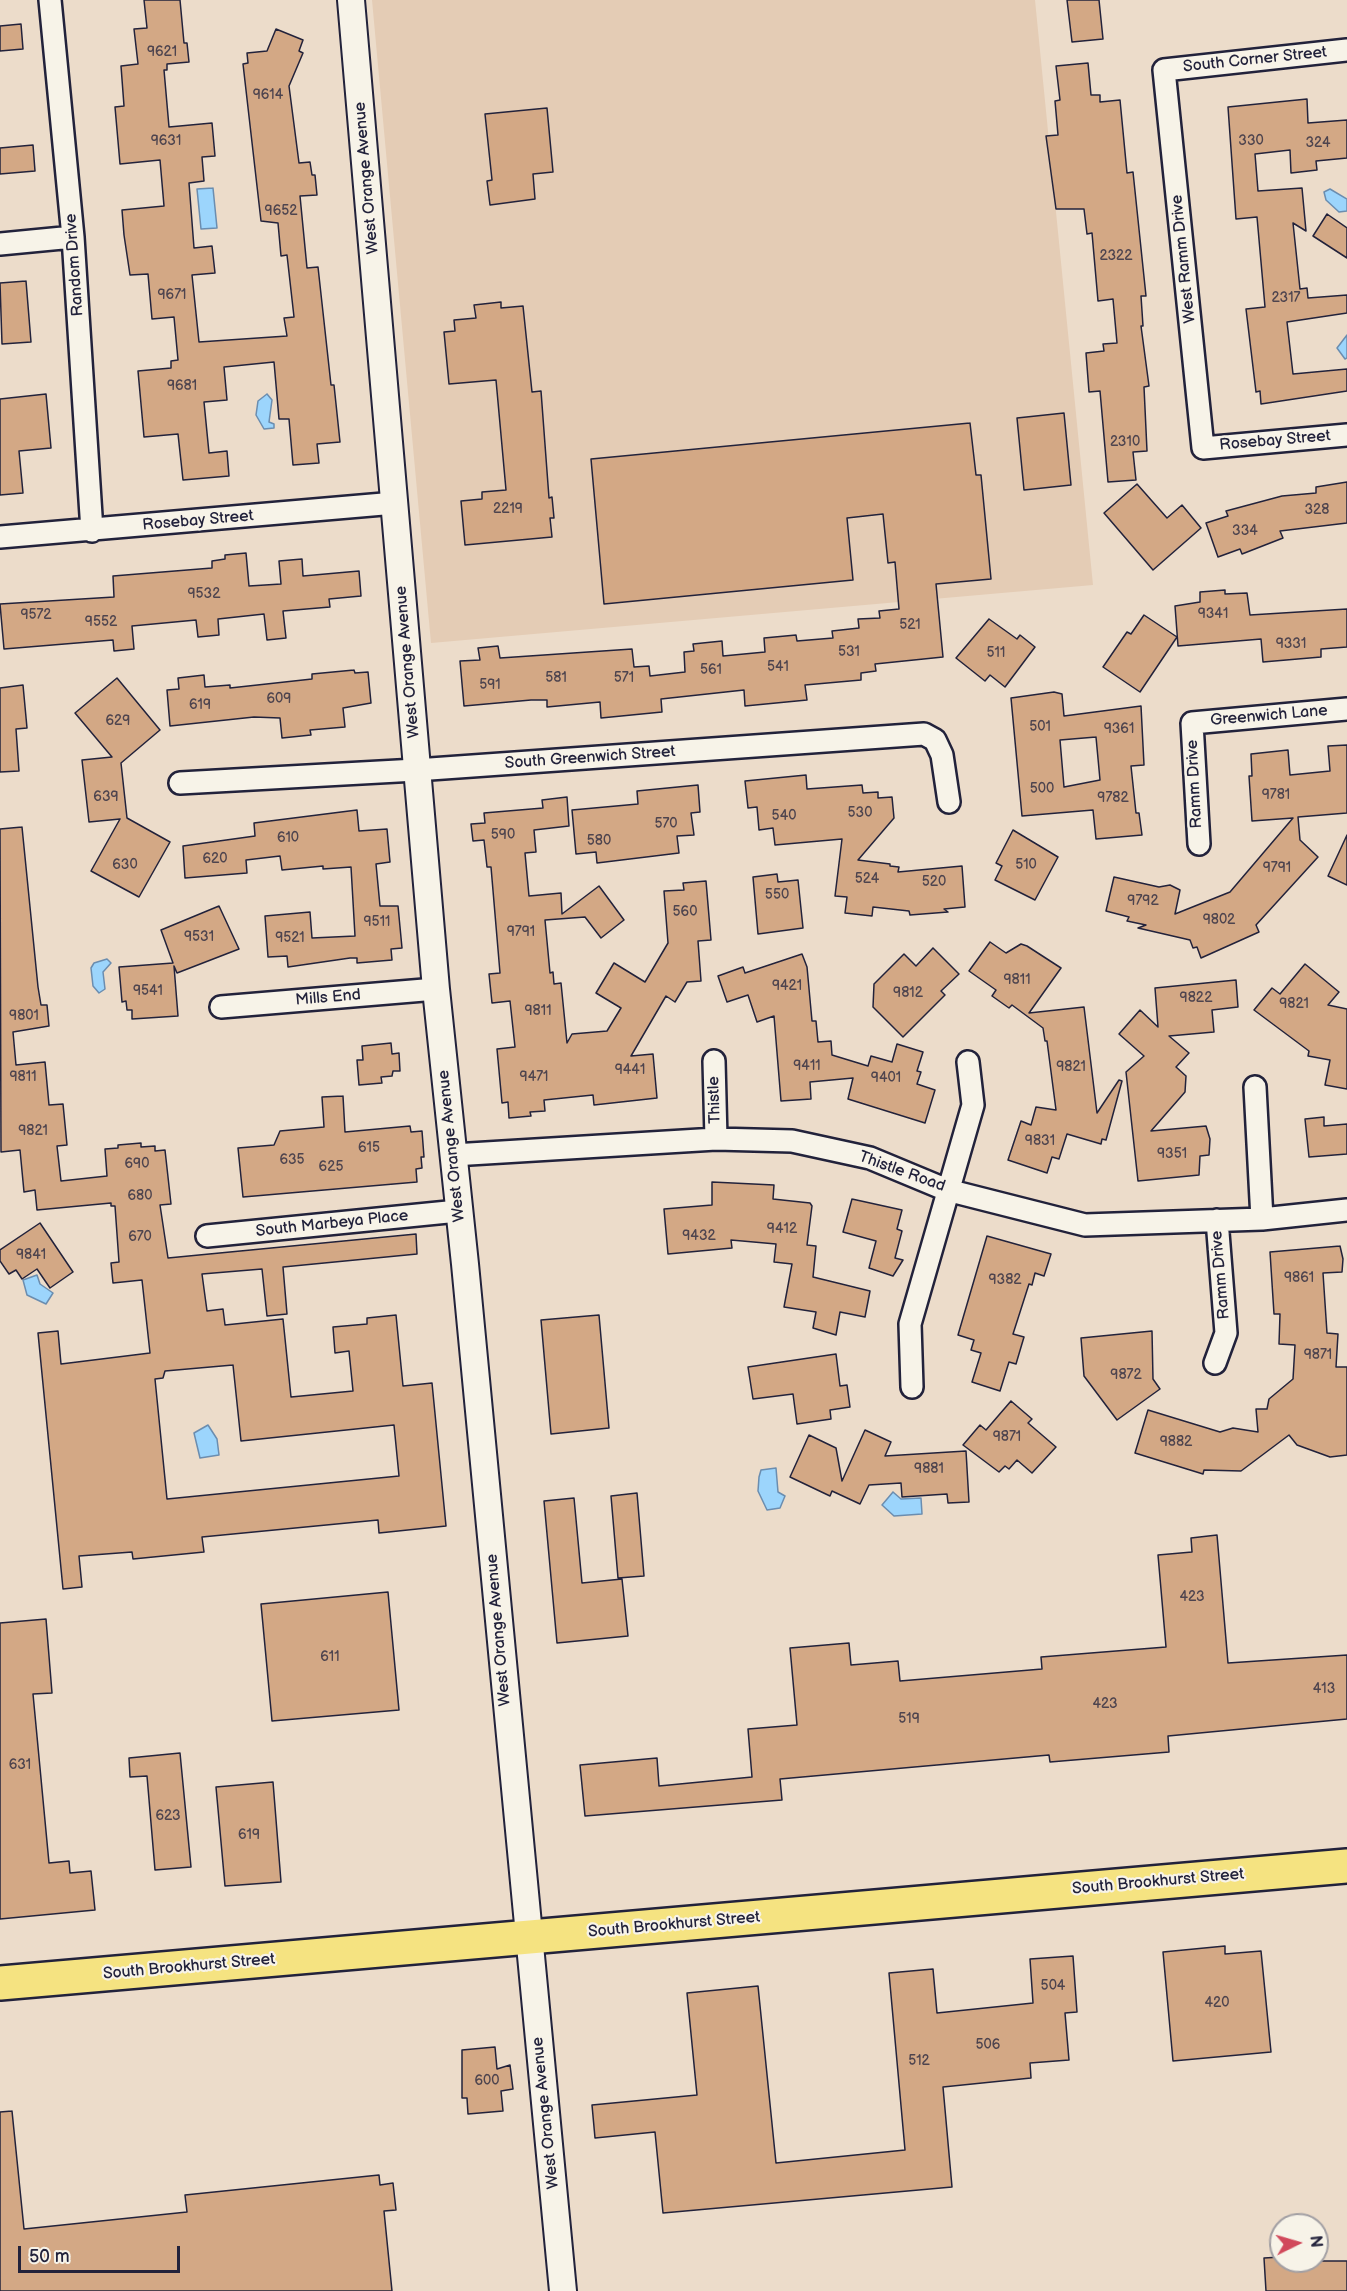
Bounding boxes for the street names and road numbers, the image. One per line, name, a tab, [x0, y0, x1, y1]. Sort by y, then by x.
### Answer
street label: South Corner Street	[1182, 43, 1328, 77]
street label: West Orange Avenue	[351, 101, 383, 255]
street label: West Ramm Drive	[1168, 194, 1200, 324]
street label: Random Drive	[62, 213, 88, 317]
street label: Rosebay Street	[1219, 427, 1331, 455]
street label: Rosebay Street	[142, 507, 254, 535]
street label: West Orange Avenue	[392, 585, 424, 739]
street label: Greenwich Lane	[1209, 701, 1329, 731]
street label: Ramm Drive	[1183, 739, 1207, 829]
street label: South Greenwich Street	[504, 742, 676, 774]
street label: Mills End	[294, 986, 362, 1010]
street label: West Orange Avenue	[434, 1069, 470, 1223]
street label: Thistle	[705, 1076, 725, 1124]
street label: Thistle Road	[856, 1147, 948, 1197]
street label: South Marbeya Place	[255, 1206, 409, 1242]
street label: Ramm Drive	[1208, 1230, 1234, 1320]
street label: West Orange Avenue	[483, 1553, 515, 1707]
street label: South Brookhurst Street	[1071, 1865, 1245, 1899]
street label: South Brookhurst Street	[587, 1908, 761, 1942]
street label: South Brookhurst Street	[102, 1950, 276, 1984]
street label: West Orange Avenue	[528, 2036, 564, 2190]

